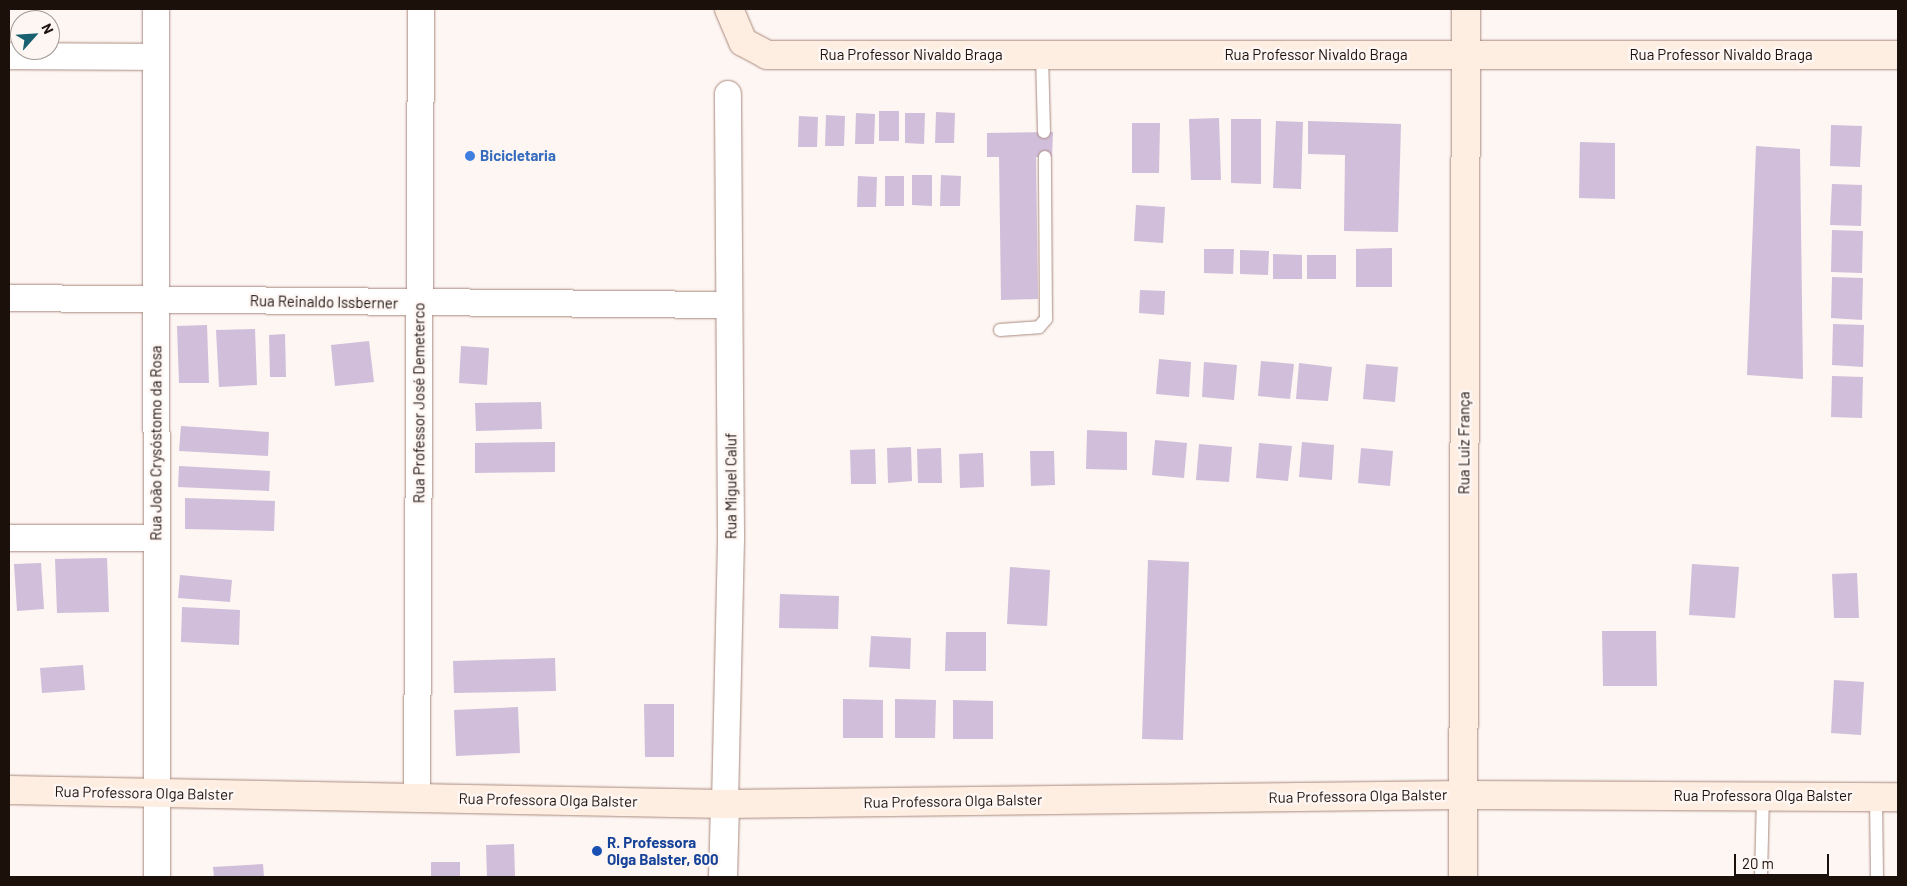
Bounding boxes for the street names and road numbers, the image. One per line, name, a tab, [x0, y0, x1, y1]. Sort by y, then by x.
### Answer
street label: Rua Professor Nivaldo Braga	[819, 46, 1003, 64]
street label: Rua Professor Nivaldo Braga	[1224, 46, 1408, 64]
street label: Rua Professor Nivaldo Braga	[1629, 46, 1813, 64]
street label: Rua Reinaldo Issberner	[250, 292, 398, 312]
street label: Rua Professor José Demeterco	[410, 303, 428, 503]
street label: Rua João Crysóstomo da Rosa	[147, 345, 165, 541]
street label: Rua Luiz França	[1455, 392, 1473, 494]
street label: Rua Miguel Caluf	[722, 433, 740, 539]
street label: Rua Professora Olga Balster	[54, 782, 234, 804]
street label: Rua Professora Olga Balster	[1268, 785, 1448, 807]
street label: Rua Professora Olga Balster	[1674, 787, 1852, 805]
street label: Rua Professora Olga Balster	[458, 789, 638, 811]
street label: Rua Professora Olga Balster	[863, 790, 1043, 812]

